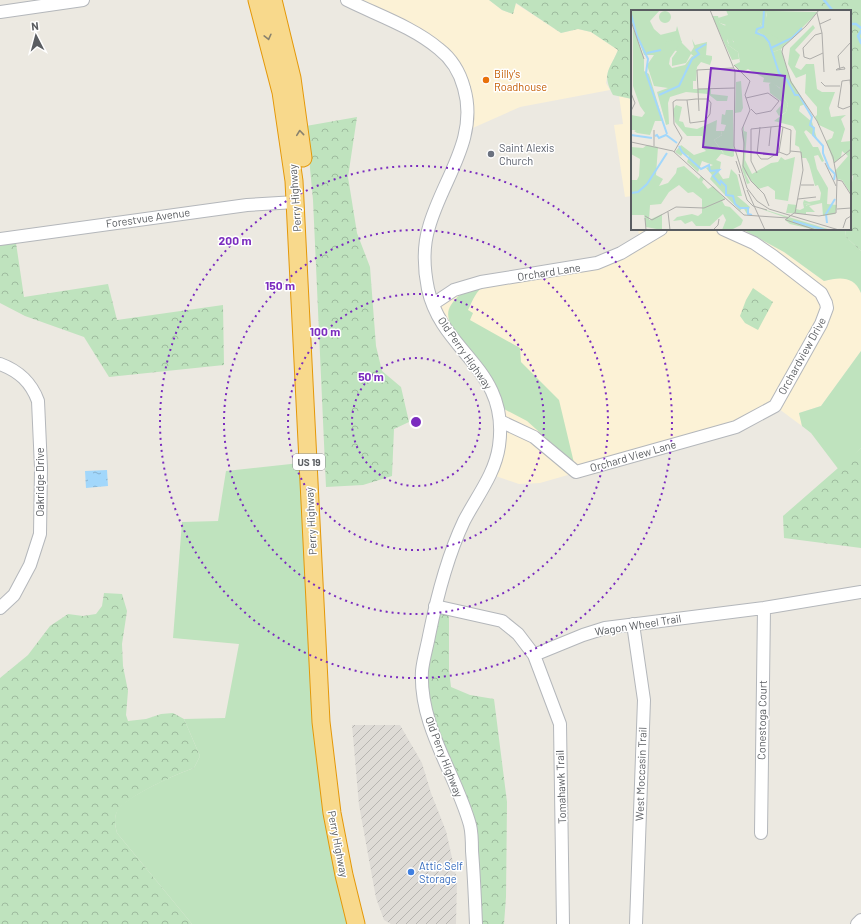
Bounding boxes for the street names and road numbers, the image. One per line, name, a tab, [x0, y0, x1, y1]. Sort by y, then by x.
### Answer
street label: Perry Highway	[286, 164, 303, 232]
street label: Forestvue Avenue	[105, 205, 191, 230]
street label: Orchard Lane	[516, 260, 582, 283]
street label: Old Perry Highway	[436, 314, 495, 391]
street label: Orchardview Drive	[775, 315, 828, 397]
street label: Orchard View Lane	[588, 437, 678, 474]
street label: Oakridge Drive	[33, 447, 46, 517]
road number: US 19	[293, 454, 325, 470]
street label: Perry Highway	[302, 487, 319, 555]
street label: Wagon Wheel Trail	[594, 611, 682, 638]
street label: Conestoga Court	[754, 680, 769, 760]
street label: Old Perry Highway	[423, 715, 466, 799]
street label: West Moccasin Trail	[632, 727, 649, 821]
street label: Tomahawk Trail	[553, 750, 568, 824]
street label: Perry Highway	[326, 809, 351, 878]

